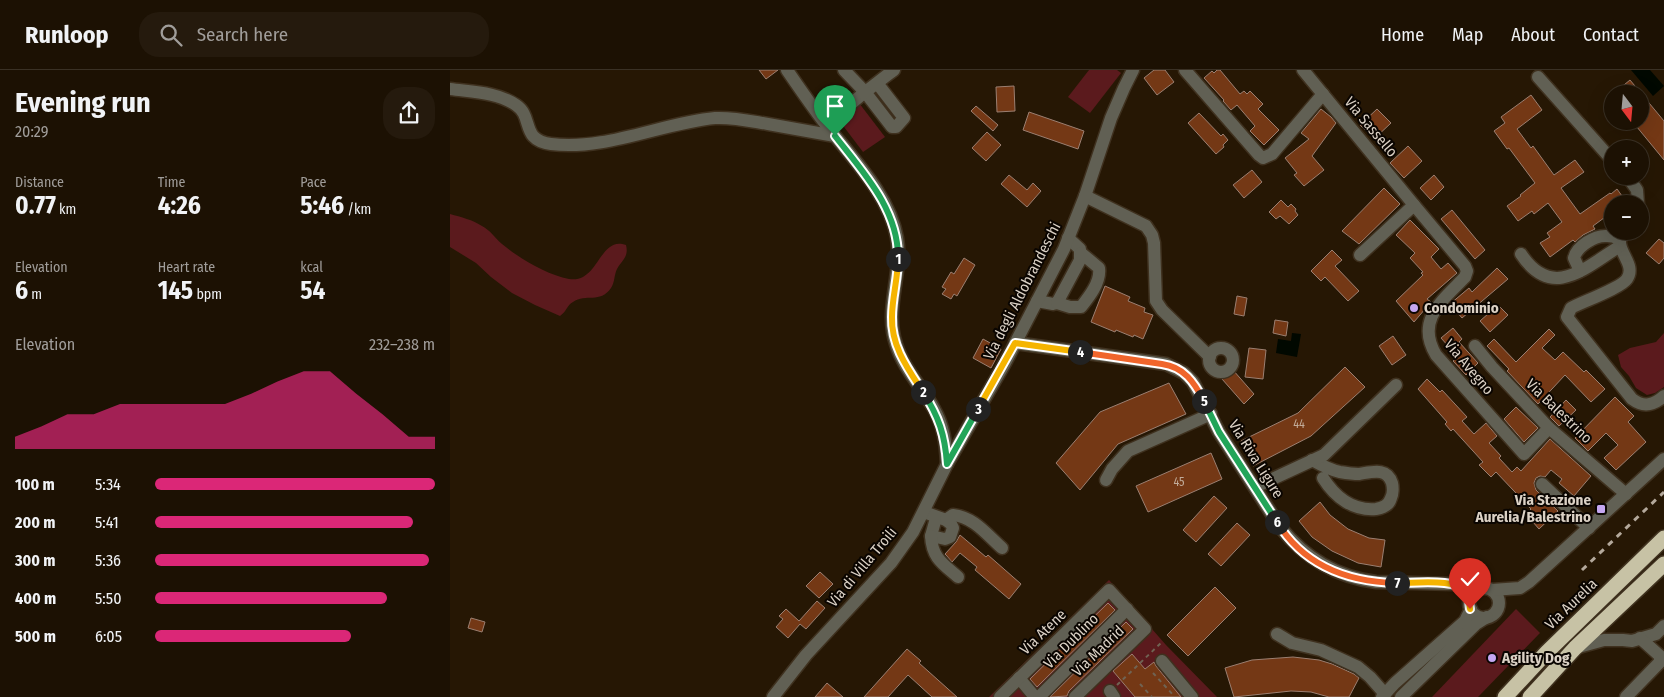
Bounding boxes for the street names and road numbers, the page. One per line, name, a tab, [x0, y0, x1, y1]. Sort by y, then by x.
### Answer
street label: Via Sassello	[1341, 93, 1401, 161]
street label: Via degli Aldobrandeschi	[980, 219, 1064, 363]
street label: Via Avegno	[1441, 336, 1498, 399]
street label: Via Balestrino	[1522, 375, 1596, 447]
street label: Via Riva Ligure	[1225, 416, 1287, 502]
street label: Via di Villa Troili	[823, 523, 901, 611]
street label: Via Aurelia	[1541, 575, 1601, 633]
street label: Via Atene	[1016, 606, 1070, 658]
street label: Via Dublino	[1040, 610, 1102, 672]
street label: Via Madrid	[1068, 622, 1128, 680]

